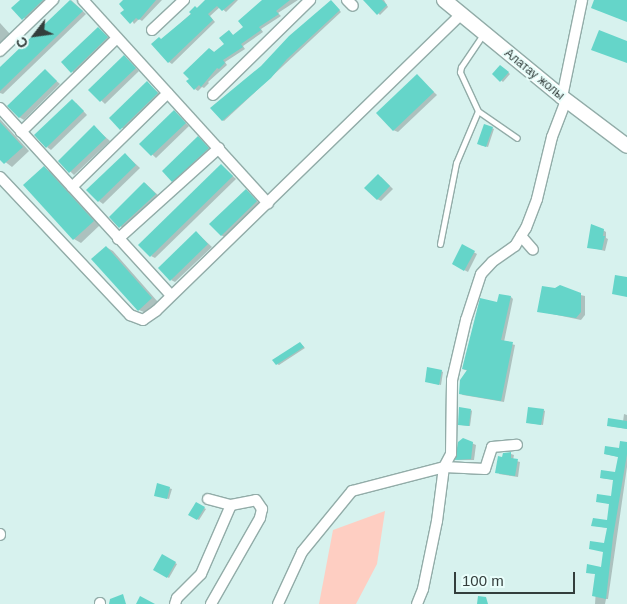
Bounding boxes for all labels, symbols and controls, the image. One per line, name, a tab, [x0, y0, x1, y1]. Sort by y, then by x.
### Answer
north arrow	[10, 10, 60, 60]
text: С	[13, 34, 31, 51]
street label: Алатау жолы	[501, 47, 567, 103]
scale bar	[457, 562, 578, 594]
text: 100 m	[462, 572, 504, 589]

